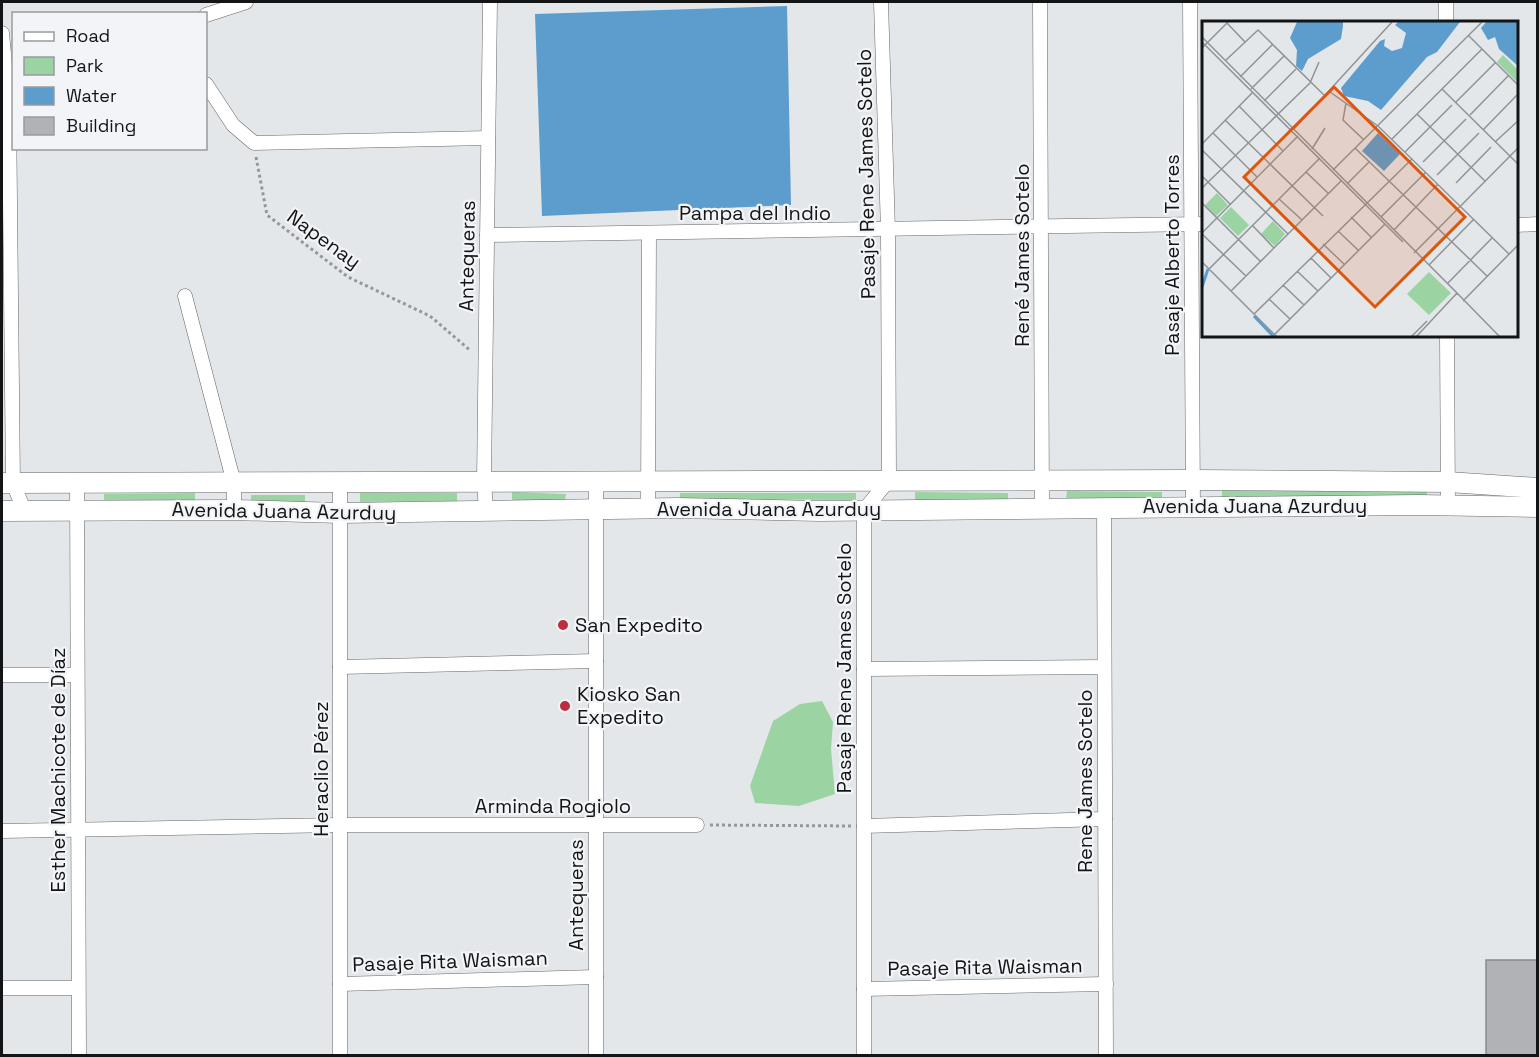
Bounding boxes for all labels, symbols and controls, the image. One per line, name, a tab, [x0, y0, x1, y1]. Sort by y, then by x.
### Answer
legend	[12, 12, 207, 150]
inset map	[1202, 21, 1518, 338]
text: Road	[66, 24, 110, 47]
street label: Pasaje Rene James Sotelo	[851, 49, 881, 299]
text: Park	[66, 54, 104, 77]
text: Water	[66, 84, 117, 107]
text: Building	[66, 114, 136, 137]
street label: Pasaje Alberto Torres	[1159, 154, 1185, 356]
street label: René James Sotelo	[1009, 163, 1035, 347]
street label: Antequeras	[453, 200, 481, 312]
street label: Pampa del Indio	[679, 200, 831, 226]
street label: Napenay	[282, 203, 366, 275]
street label: Avenida Juana Azurduy	[1143, 493, 1367, 519]
street label: Avenida Juana Azurduy	[171, 496, 397, 526]
street label: Avenida Juana Azurduy	[657, 496, 881, 522]
street label: Pasaje Rene James Sotelo	[831, 543, 857, 793]
place label: San Expedito	[575, 612, 703, 638]
marker: San Expedito	[556, 618, 570, 632]
street label: Esther Machicote de Díaz	[45, 648, 71, 892]
place label: Kiosko San Expedito	[577, 681, 681, 730]
street label: Rene James Sotelo	[1072, 689, 1098, 873]
marker: Kiosko San Expedito	[558, 699, 572, 713]
street label: Heraclio Pérez	[308, 701, 334, 837]
street label: Arminda Rogiolo	[475, 793, 631, 819]
street label: Antequeras	[563, 839, 589, 951]
street label: Pasaje Rita Waisman	[352, 945, 548, 977]
street label: Pasaje Rita Waisman	[887, 952, 1083, 982]

